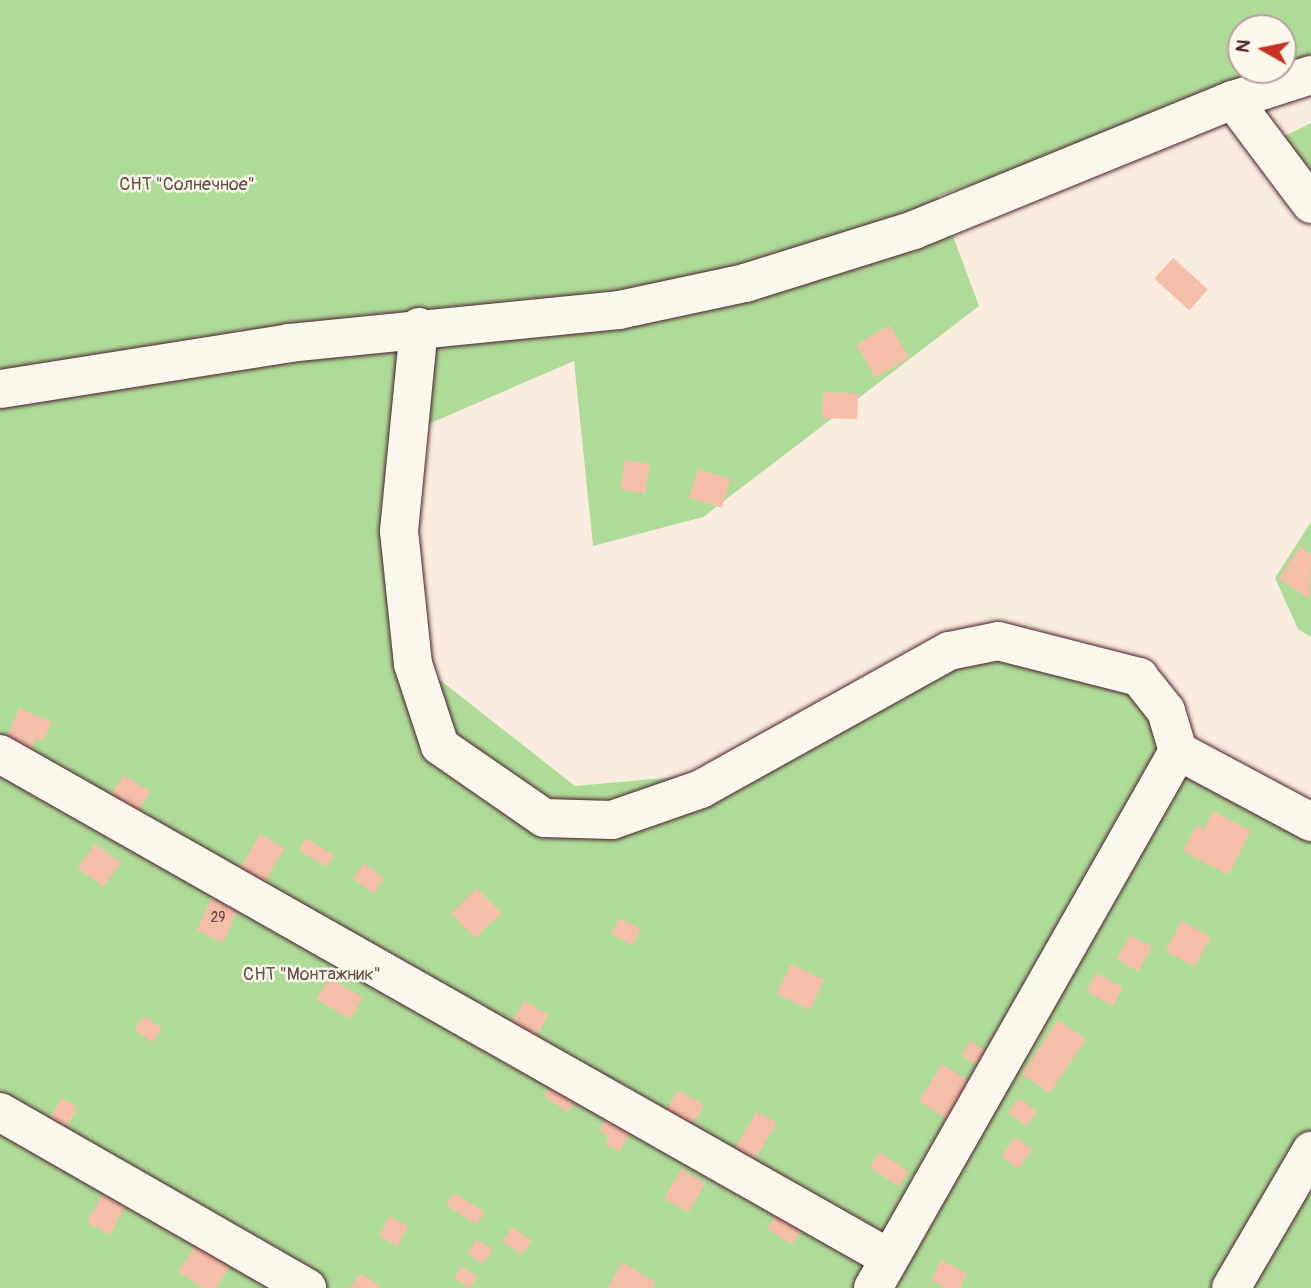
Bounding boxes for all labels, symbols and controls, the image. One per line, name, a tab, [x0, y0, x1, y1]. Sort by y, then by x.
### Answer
north arrow	[1227, 14, 1297, 84]
text: N	[1230, 38, 1256, 54]
park label: СНТ "Солнечное"	[119, 174, 255, 196]
house number: 29	[210, 910, 226, 926]
park label: СНТ "Монтажник"	[243, 964, 381, 986]

